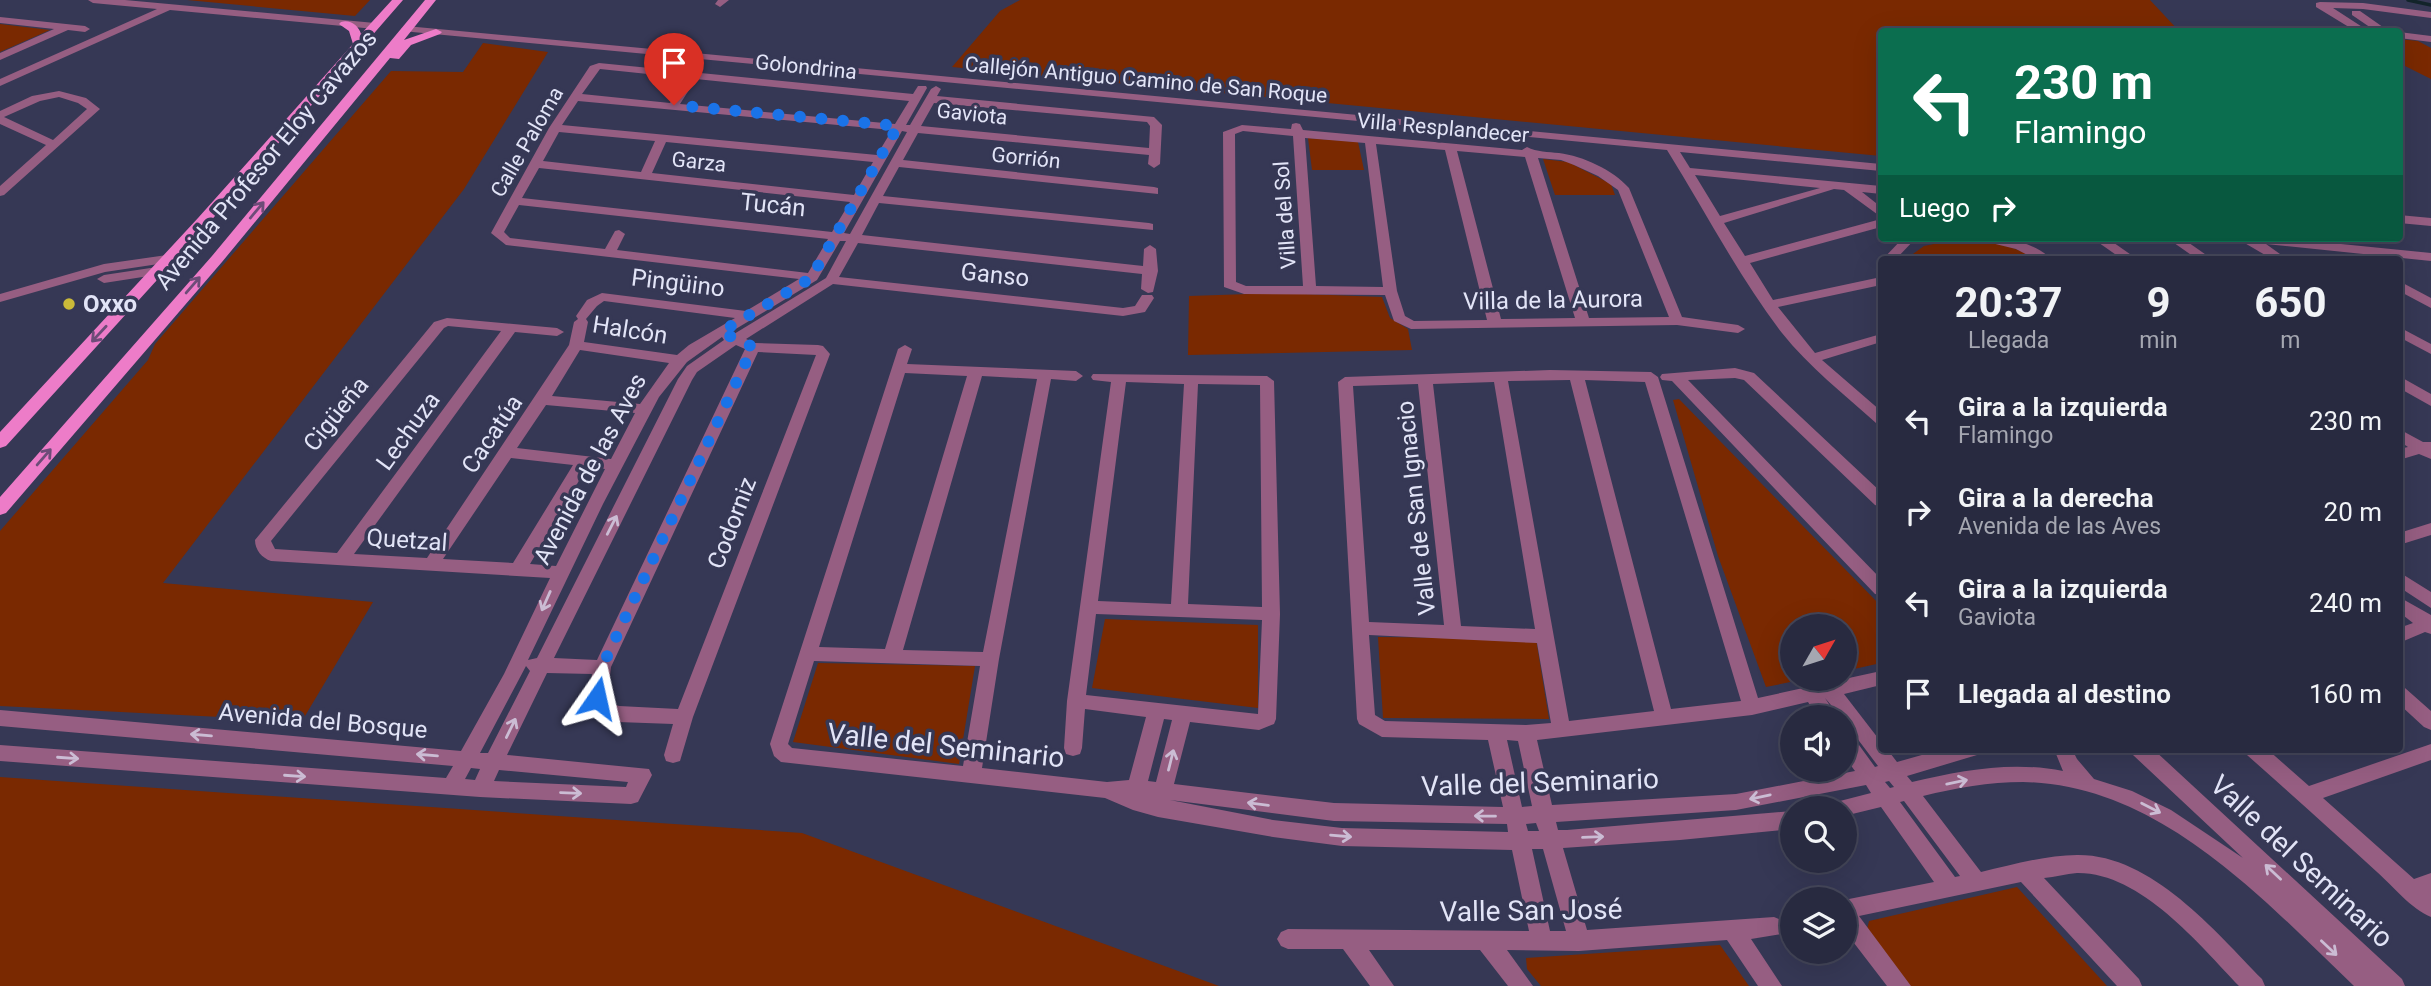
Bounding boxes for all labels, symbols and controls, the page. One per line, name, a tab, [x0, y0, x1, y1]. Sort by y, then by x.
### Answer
street label: Avenida Profesor Eloy Cavazos	[149, 25, 383, 295]
pin	[644, 33, 704, 105]
icon: arrive	[655, 44, 693, 82]
street label: Golondrina	[754, 50, 858, 84]
street label: Callejón Antiguo Camino de San Roque	[964, 52, 1328, 108]
text: 230 m	[2014, 54, 2153, 111]
icon: left	[1899, 56, 1990, 147]
street label: Calle Paloma	[486, 83, 568, 201]
street label: Gaviota	[935, 98, 1009, 130]
street label: Villa Resplandecer	[1356, 109, 1530, 147]
text: Flamingo	[2014, 113, 2147, 151]
street label: Gorrión	[990, 142, 1062, 174]
street label: Garza	[671, 147, 727, 177]
street label: Villa del Sol	[1269, 160, 1301, 270]
street label: Tucán	[739, 188, 807, 222]
icon: right	[1984, 189, 2022, 227]
text: Luego	[1899, 193, 1970, 223]
one-way arrow	[249, 201, 265, 219]
street label: Ganso	[959, 257, 1031, 293]
street label: Pingüino	[630, 263, 726, 303]
one-way arrow	[185, 277, 202, 294]
text: 20:37	[1955, 278, 2063, 327]
text: 9	[2146, 278, 2171, 327]
text: 650	[2254, 278, 2327, 327]
street label: Villa de la Aurora	[1463, 284, 1643, 316]
place label: Oxxo	[83, 290, 137, 318]
marker: Oxxo	[61, 296, 77, 312]
street label: Halcón	[591, 310, 669, 350]
one-way arrow	[91, 325, 108, 342]
text: Llegada	[1968, 327, 2049, 354]
text: min	[2139, 327, 2178, 354]
text: m	[2280, 327, 2300, 354]
street label: Avenida de las Aves	[528, 369, 652, 569]
street label: Cigüeña	[298, 371, 374, 457]
street label: Lechuza	[370, 387, 446, 475]
street label: Cacatúa	[456, 390, 528, 478]
text: Gira a la izquierda	[1958, 392, 2168, 422]
street label: Valle de San Ignacio	[1391, 399, 1441, 617]
icon: left	[1899, 402, 1937, 440]
text: 230 m	[2309, 406, 2382, 436]
text: Flamingo	[1958, 422, 2053, 449]
one-way arrow	[36, 448, 52, 466]
street label: Codorniz	[702, 473, 762, 573]
text: Gira a la derecha	[1958, 483, 2154, 513]
icon: right	[1899, 493, 1937, 531]
text: 20 m	[2324, 497, 2382, 527]
text: Avenida de las Aves	[1958, 513, 2161, 540]
one-way arrow	[606, 515, 620, 536]
street label: Quetzal	[366, 523, 448, 557]
text: Gira a la izquierda	[1958, 574, 2168, 604]
icon: left	[1899, 584, 1937, 622]
text: 240 m	[2309, 588, 2382, 618]
one-way arrow	[539, 590, 552, 611]
text: Gaviota	[1958, 604, 2036, 631]
north arrow	[1780, 614, 1857, 691]
map controls	[1780, 614, 1857, 964]
position arrow	[560, 661, 634, 735]
icon: arrive	[1899, 675, 1937, 713]
text: Llegada al destino	[1958, 679, 2171, 709]
text: 160 m	[2309, 679, 2382, 709]
street label: Avenida del Bosque	[217, 698, 429, 744]
button: sound	[1780, 705, 1857, 782]
street label: Valle del Seminario	[826, 717, 1066, 774]
one-way arrow	[504, 718, 518, 739]
one-way arrow	[190, 728, 213, 741]
one-way arrow	[417, 748, 439, 761]
one-way arrow	[1165, 750, 1178, 772]
one-way arrow	[56, 752, 79, 765]
street label: Valle del Seminario	[1420, 762, 1660, 803]
street label: Valle del Seminario	[2203, 768, 2400, 955]
one-way arrow	[283, 769, 306, 782]
one-way arrow	[1945, 774, 1968, 788]
one-way arrow	[559, 787, 582, 800]
one-way arrow	[1749, 791, 1772, 805]
button: search	[1780, 796, 1857, 873]
one-way arrow	[1247, 797, 1270, 810]
one-way arrow	[2140, 802, 2161, 816]
one-way arrow	[1474, 809, 1497, 822]
one-way arrow	[1329, 830, 1352, 843]
one-way arrow	[1581, 831, 1604, 844]
one-way arrow	[2265, 864, 2282, 881]
button: layers	[1780, 887, 1857, 964]
street label: Valle San José	[1439, 892, 1623, 929]
one-way arrow	[2320, 940, 2337, 957]

